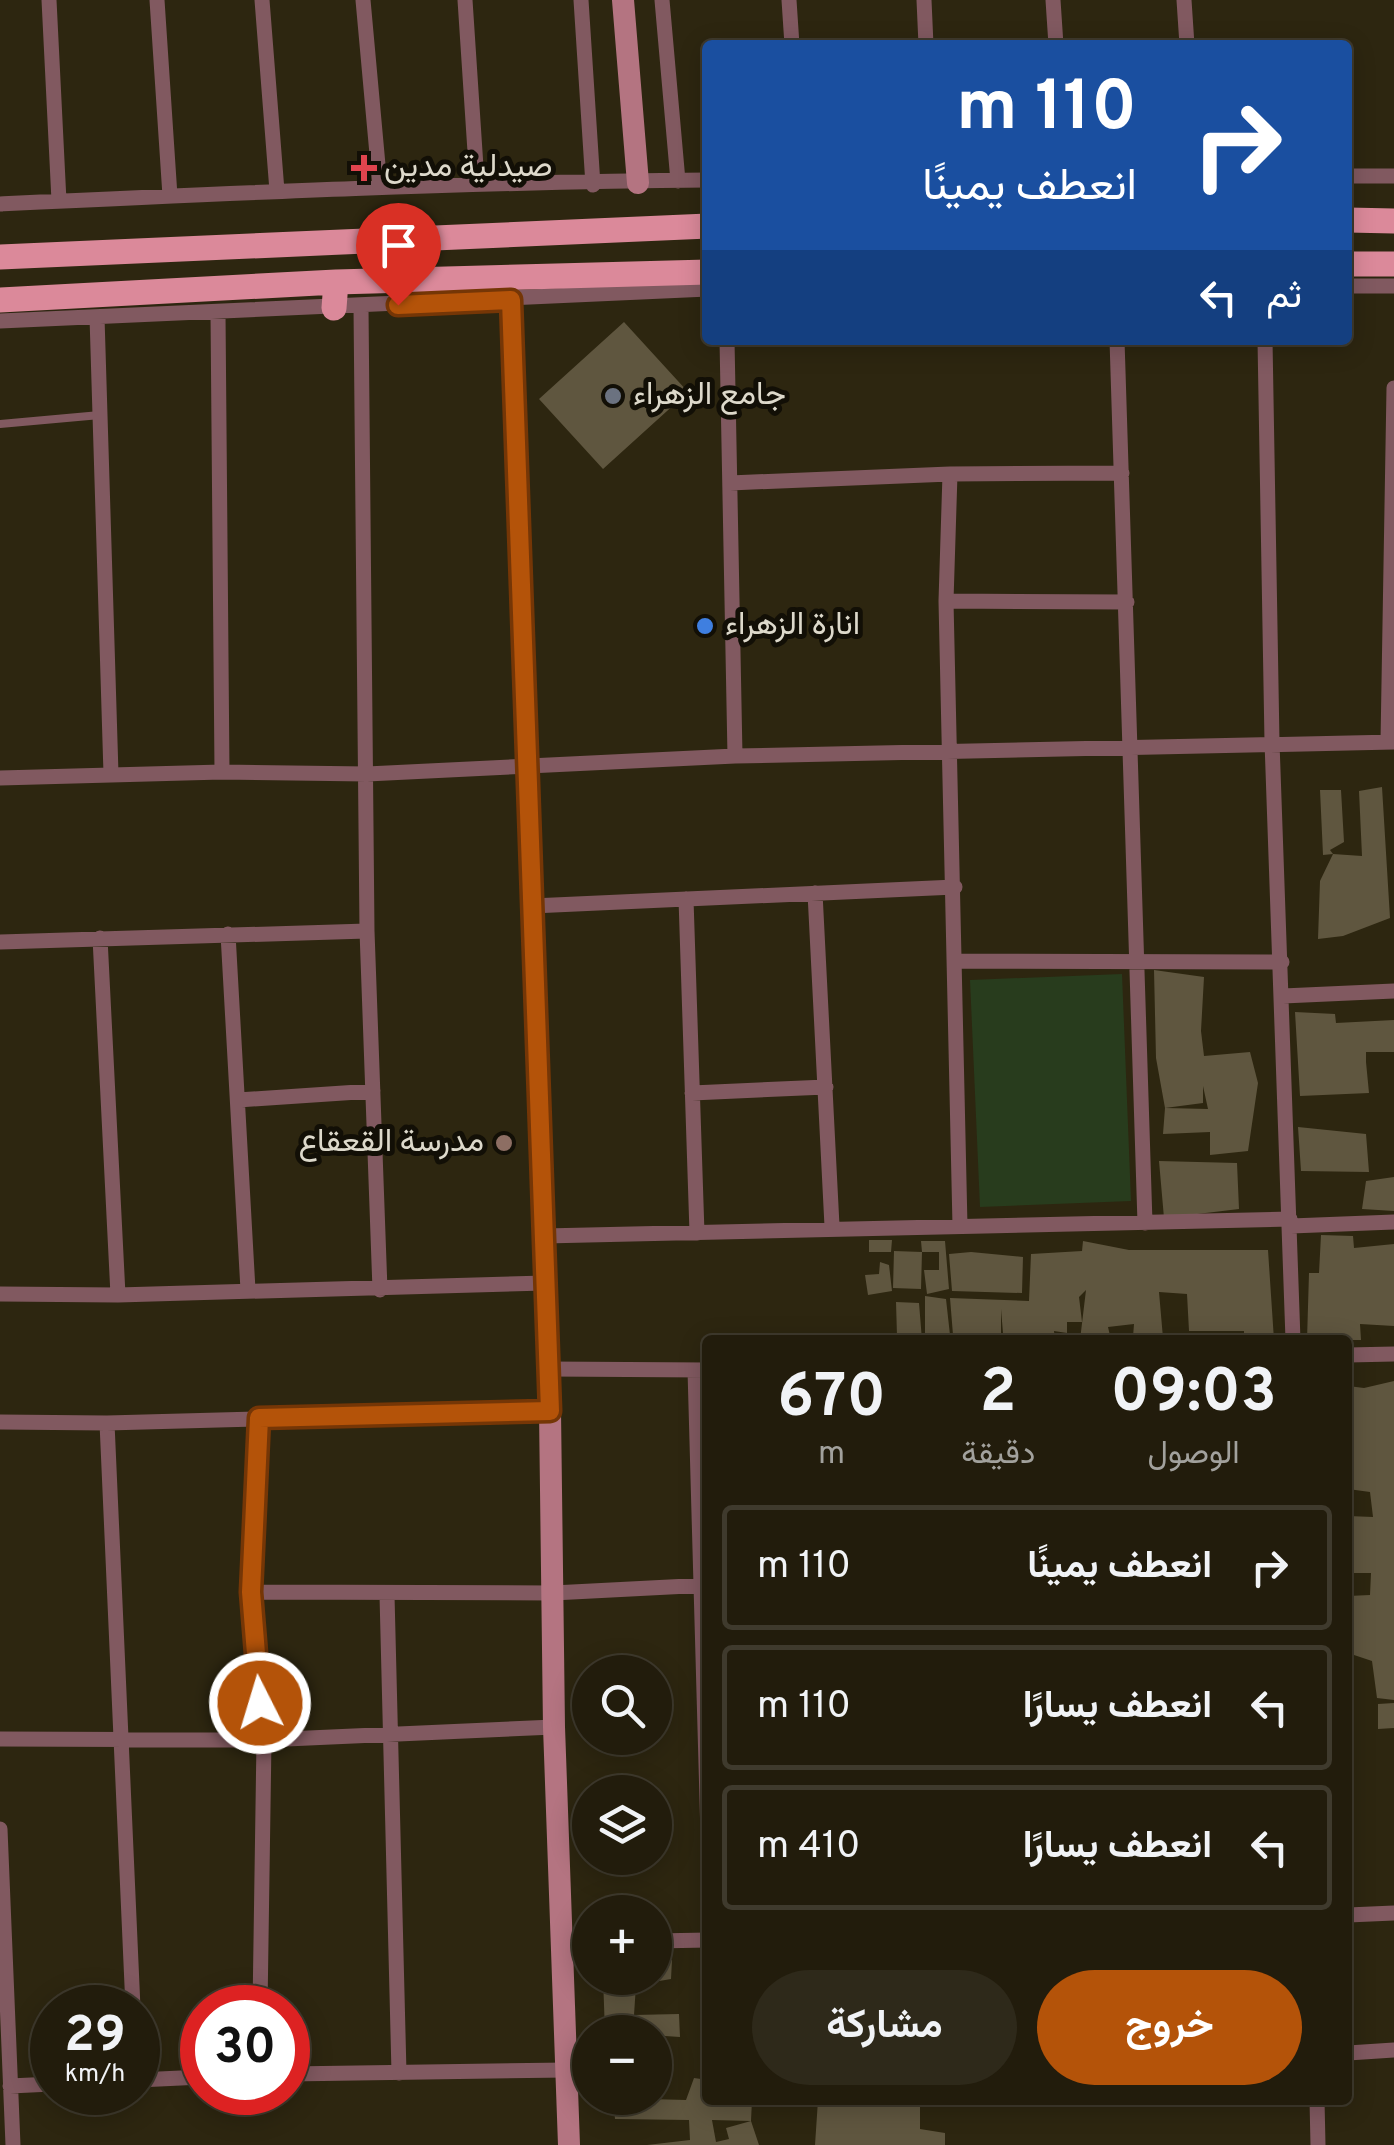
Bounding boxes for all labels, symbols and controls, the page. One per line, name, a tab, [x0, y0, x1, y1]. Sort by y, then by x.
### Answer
text: 110 m	[956, 66, 1137, 155]
icon: right	[1172, 80, 1302, 210]
place label: صيدلية مدين	[384, 148, 553, 188]
marker: صيدلية مدين	[353, 157, 375, 179]
text: انعطف يمينًا	[922, 159, 1137, 216]
pin	[356, 203, 441, 306]
icon: arrive	[371, 218, 426, 273]
icon: left	[1191, 270, 1246, 325]
text: ثم	[1266, 273, 1302, 322]
place label: جامع الزهراء	[633, 376, 786, 416]
marker: جامع الزهراء	[602, 385, 624, 407]
place label: انارة الزهراء	[725, 606, 860, 646]
marker: انارة الزهراء	[694, 615, 716, 637]
place label: مدرسة القعقاع	[299, 1123, 484, 1163]
marker: مدرسة القعقاع	[493, 1132, 515, 1154]
text: 2	[980, 1357, 1017, 1433]
text: 09:03	[1110, 1357, 1277, 1433]
text: 670	[777, 1362, 886, 1438]
text: m	[818, 1435, 845, 1475]
text: دقيقة	[961, 1435, 1035, 1475]
text: الوصول	[1147, 1435, 1240, 1475]
icon: right	[1242, 1540, 1297, 1595]
text: 110 m	[757, 1543, 851, 1592]
text: انعطف يمينًا	[1027, 1543, 1212, 1592]
position arrow	[208, 1651, 312, 1755]
map controls	[572, 1655, 672, 2115]
button: search	[572, 1655, 672, 1755]
icon: left	[1242, 1680, 1297, 1735]
text: 110 m	[757, 1683, 851, 1732]
text: انعطف يسارًا	[1023, 1683, 1212, 1732]
button: layers	[572, 1775, 672, 1875]
icon: left	[1242, 1820, 1297, 1875]
text: 410 m	[757, 1823, 860, 1872]
text: انعطف يسارًا	[1023, 1823, 1212, 1872]
button: +	[572, 1895, 672, 1995]
button: مشاركة	[752, 1970, 1017, 2085]
button: خروج	[1037, 1970, 1302, 2085]
speed limit sign: 30	[180, 1985, 310, 2115]
text: 29	[64, 2006, 126, 2069]
button: −	[572, 2015, 672, 2115]
text: km/h	[65, 2059, 125, 2091]

